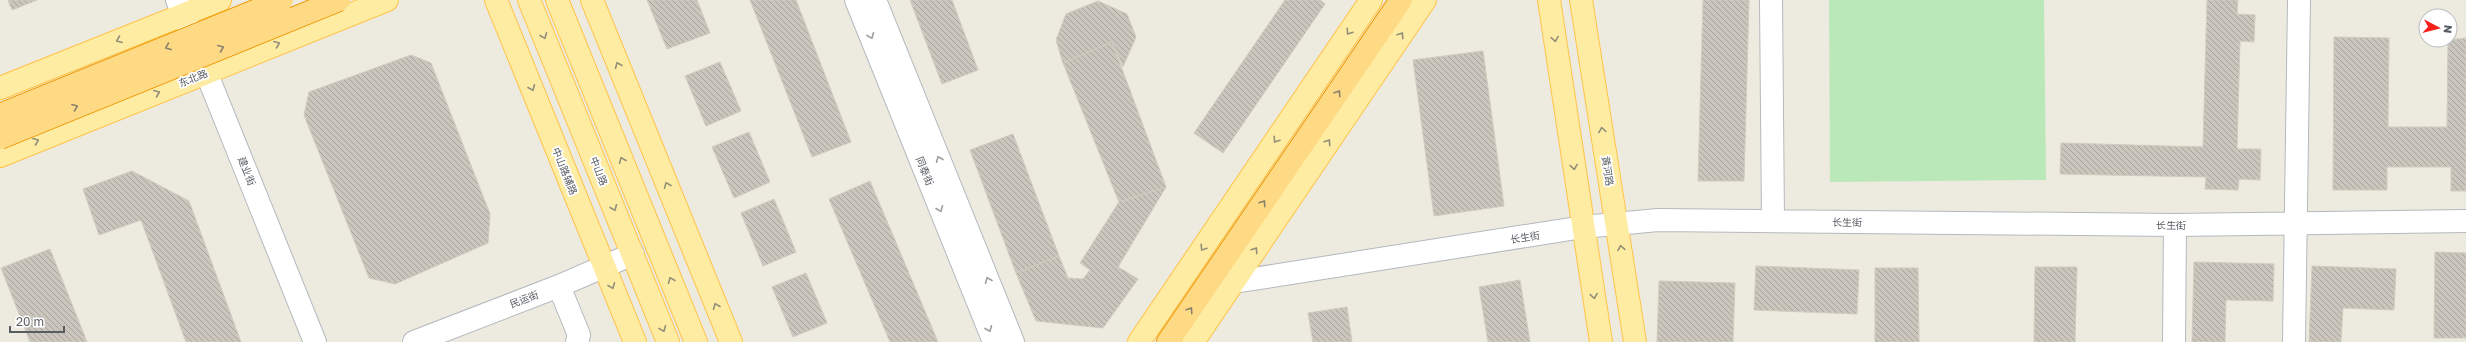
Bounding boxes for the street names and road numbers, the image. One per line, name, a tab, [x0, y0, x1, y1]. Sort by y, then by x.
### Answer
street label: 东北路	[177, 67, 209, 89]
street label: 中山路辅路	[550, 146, 580, 196]
street label: 建业街	[236, 155, 258, 187]
street label: 中山路	[588, 155, 610, 187]
street label: 同泰街	[914, 155, 936, 187]
street label: 黄河路	[1600, 155, 1616, 187]
street label: 长生街	[1832, 216, 1862, 228]
street label: 长生街	[2156, 219, 2186, 231]
street label: 长生街	[1509, 229, 1541, 245]
street label: 民运街	[508, 288, 540, 310]

